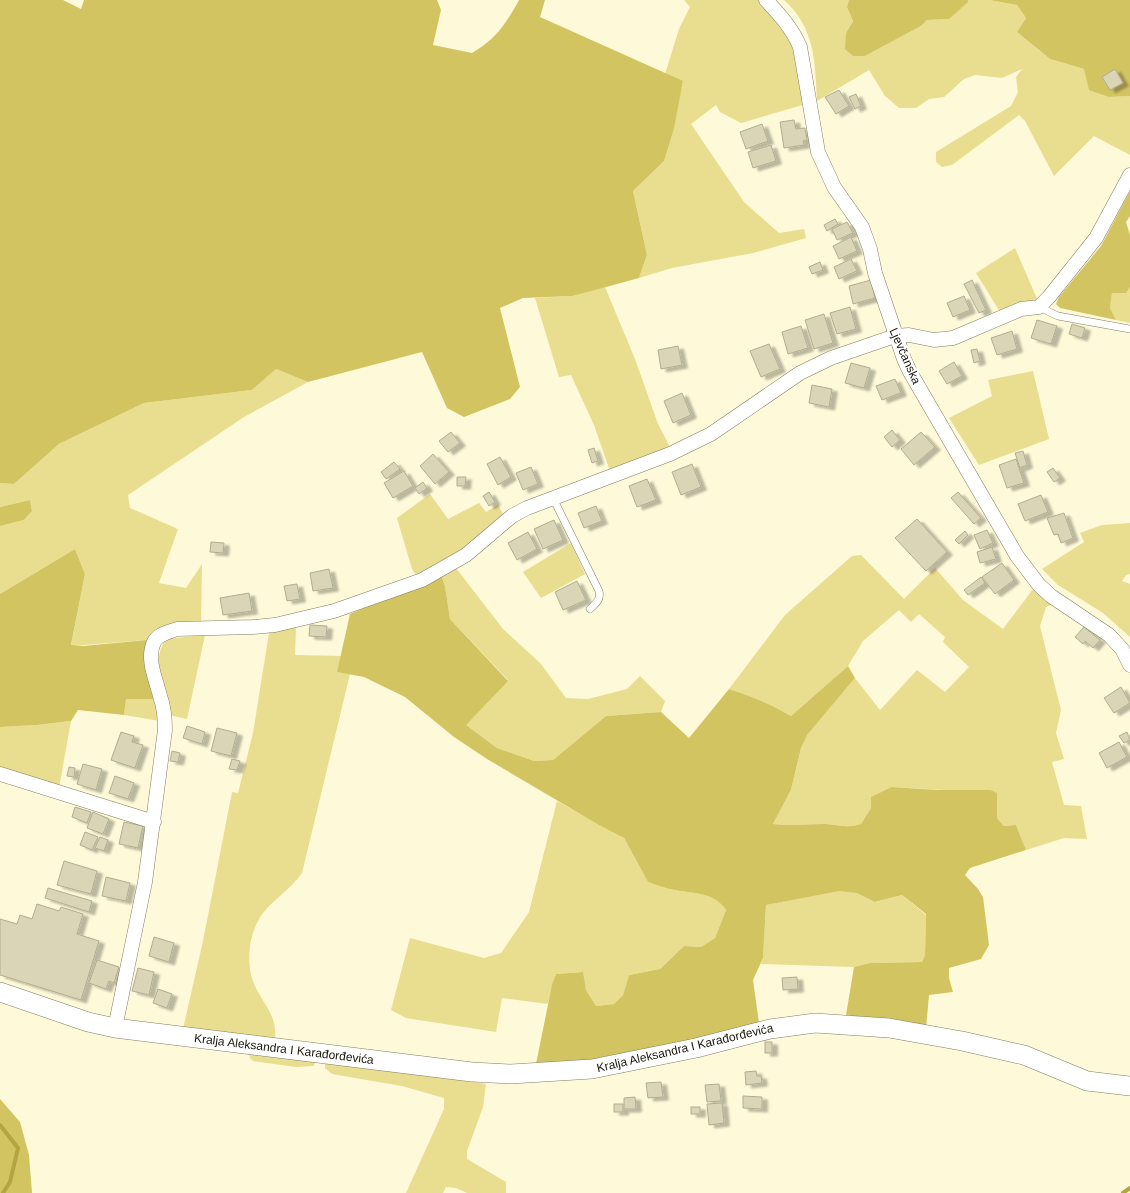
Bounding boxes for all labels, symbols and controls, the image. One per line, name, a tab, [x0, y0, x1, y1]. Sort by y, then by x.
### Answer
street label: Ljevčanska	[886, 326, 924, 387]
street label: Kralja Aleksandra I Karađorđevića	[595, 1021, 775, 1075]
street label: Kralja Aleksandra I Karađorđevića	[193, 1031, 375, 1067]

